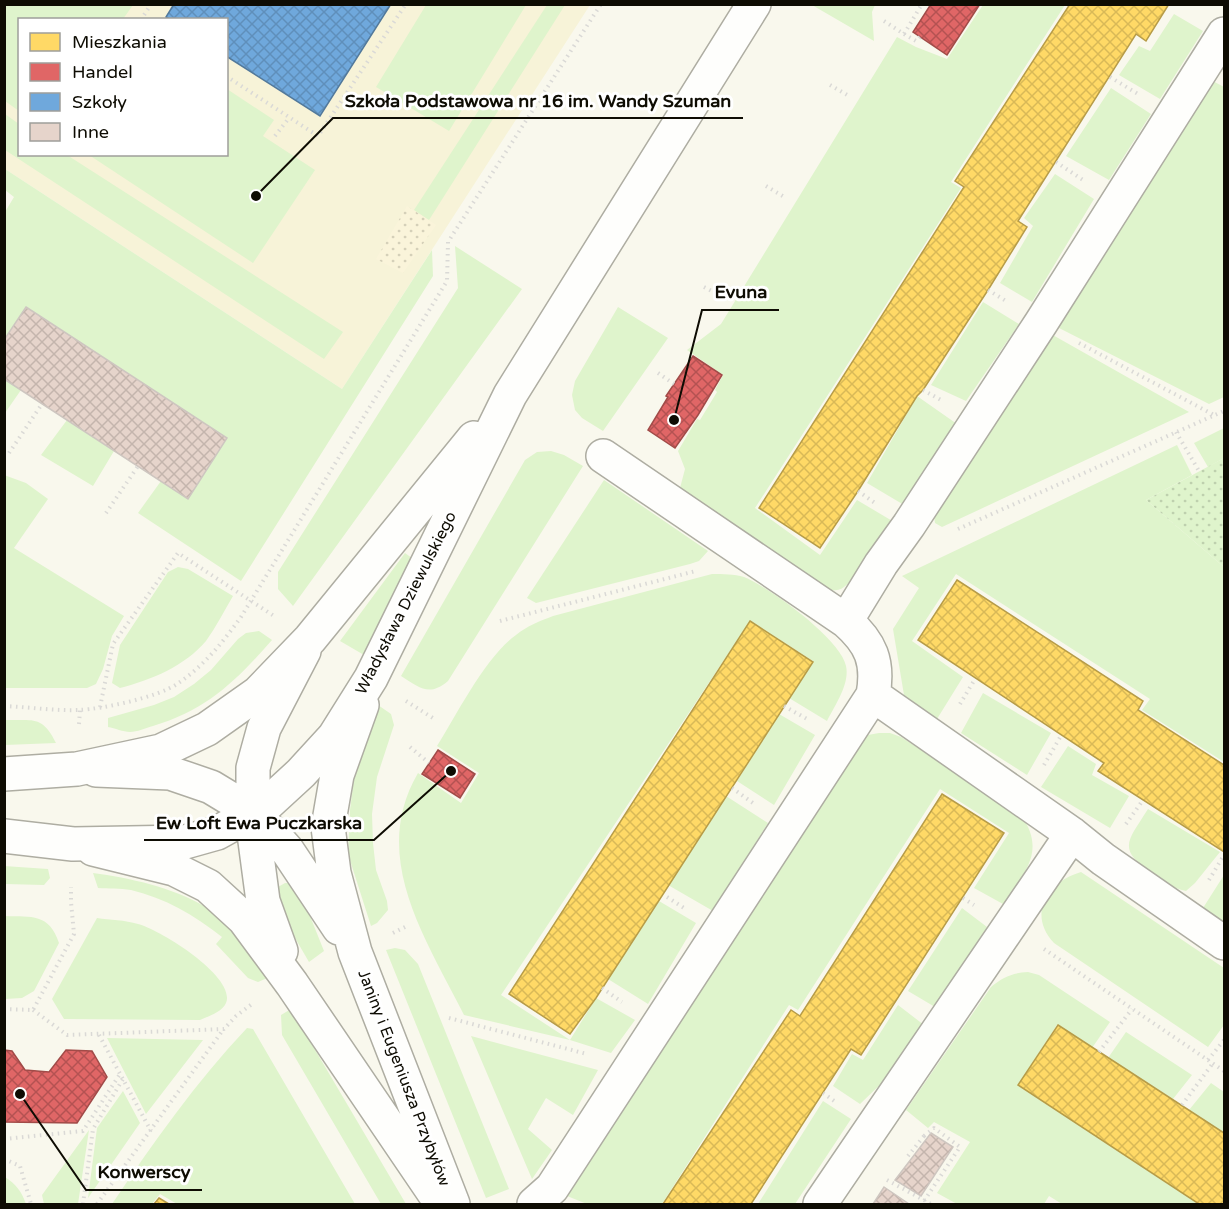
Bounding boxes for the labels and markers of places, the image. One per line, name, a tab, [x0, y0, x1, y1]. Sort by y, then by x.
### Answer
callout: Szkoła Podstawowa nr 16 im. Wandy Szuman	[333, 82, 743, 118]
callout: Evuna	[702, 274, 779, 310]
callout: Ew Loft Ewa Puczkarska	[144, 804, 374, 840]
callout: Konwerscy	[86, 1154, 202, 1190]

